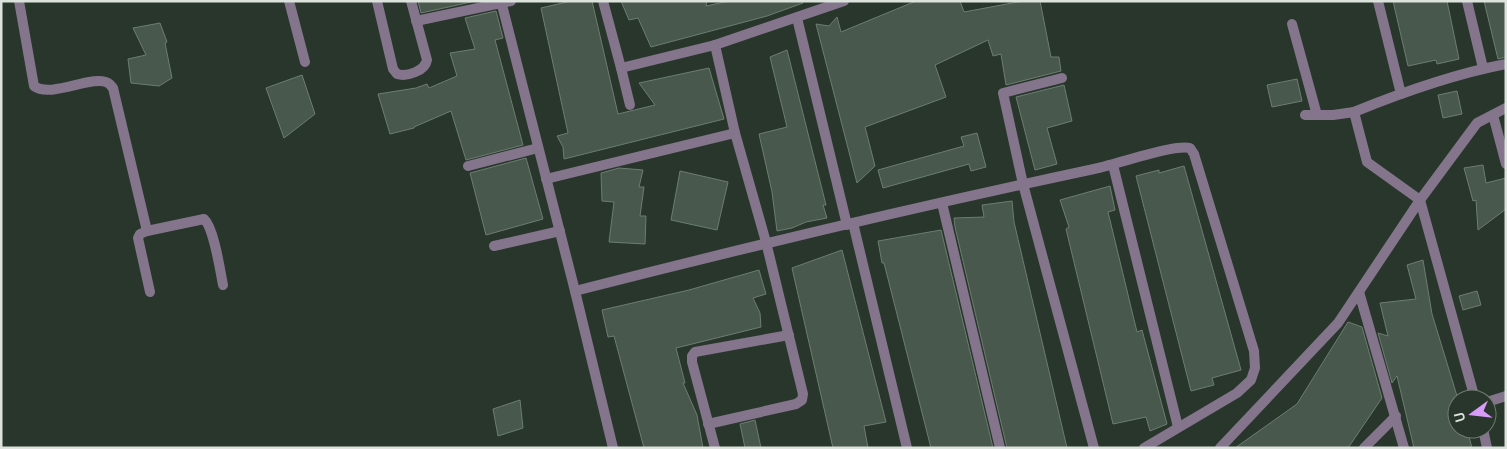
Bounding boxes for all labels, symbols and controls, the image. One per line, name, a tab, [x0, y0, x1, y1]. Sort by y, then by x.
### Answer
north arrow	[1447, 389, 1497, 439]
text: U	[1450, 410, 1469, 424]

